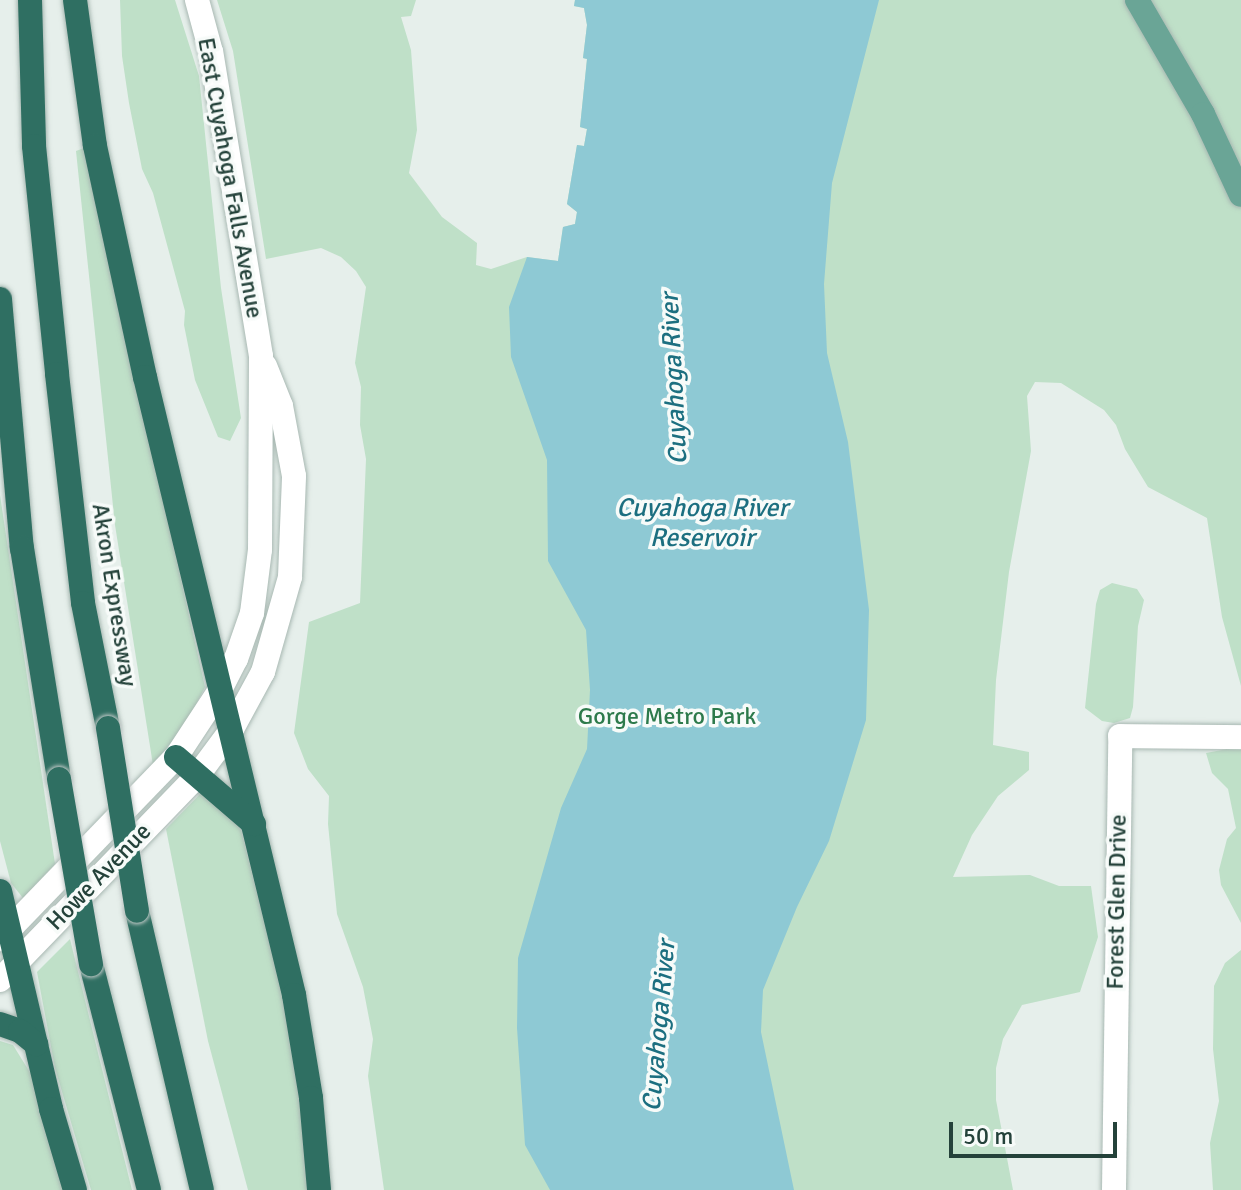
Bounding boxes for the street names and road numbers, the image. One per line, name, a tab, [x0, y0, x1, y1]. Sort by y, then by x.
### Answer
street label: East Cuyahoga Falls Avenue	[191, 35, 269, 321]
street label: Akron Expressway	[85, 501, 143, 689]
street label: Forest Glen Drive	[1101, 814, 1133, 990]
street label: Howe Avenue	[41, 817, 157, 937]

